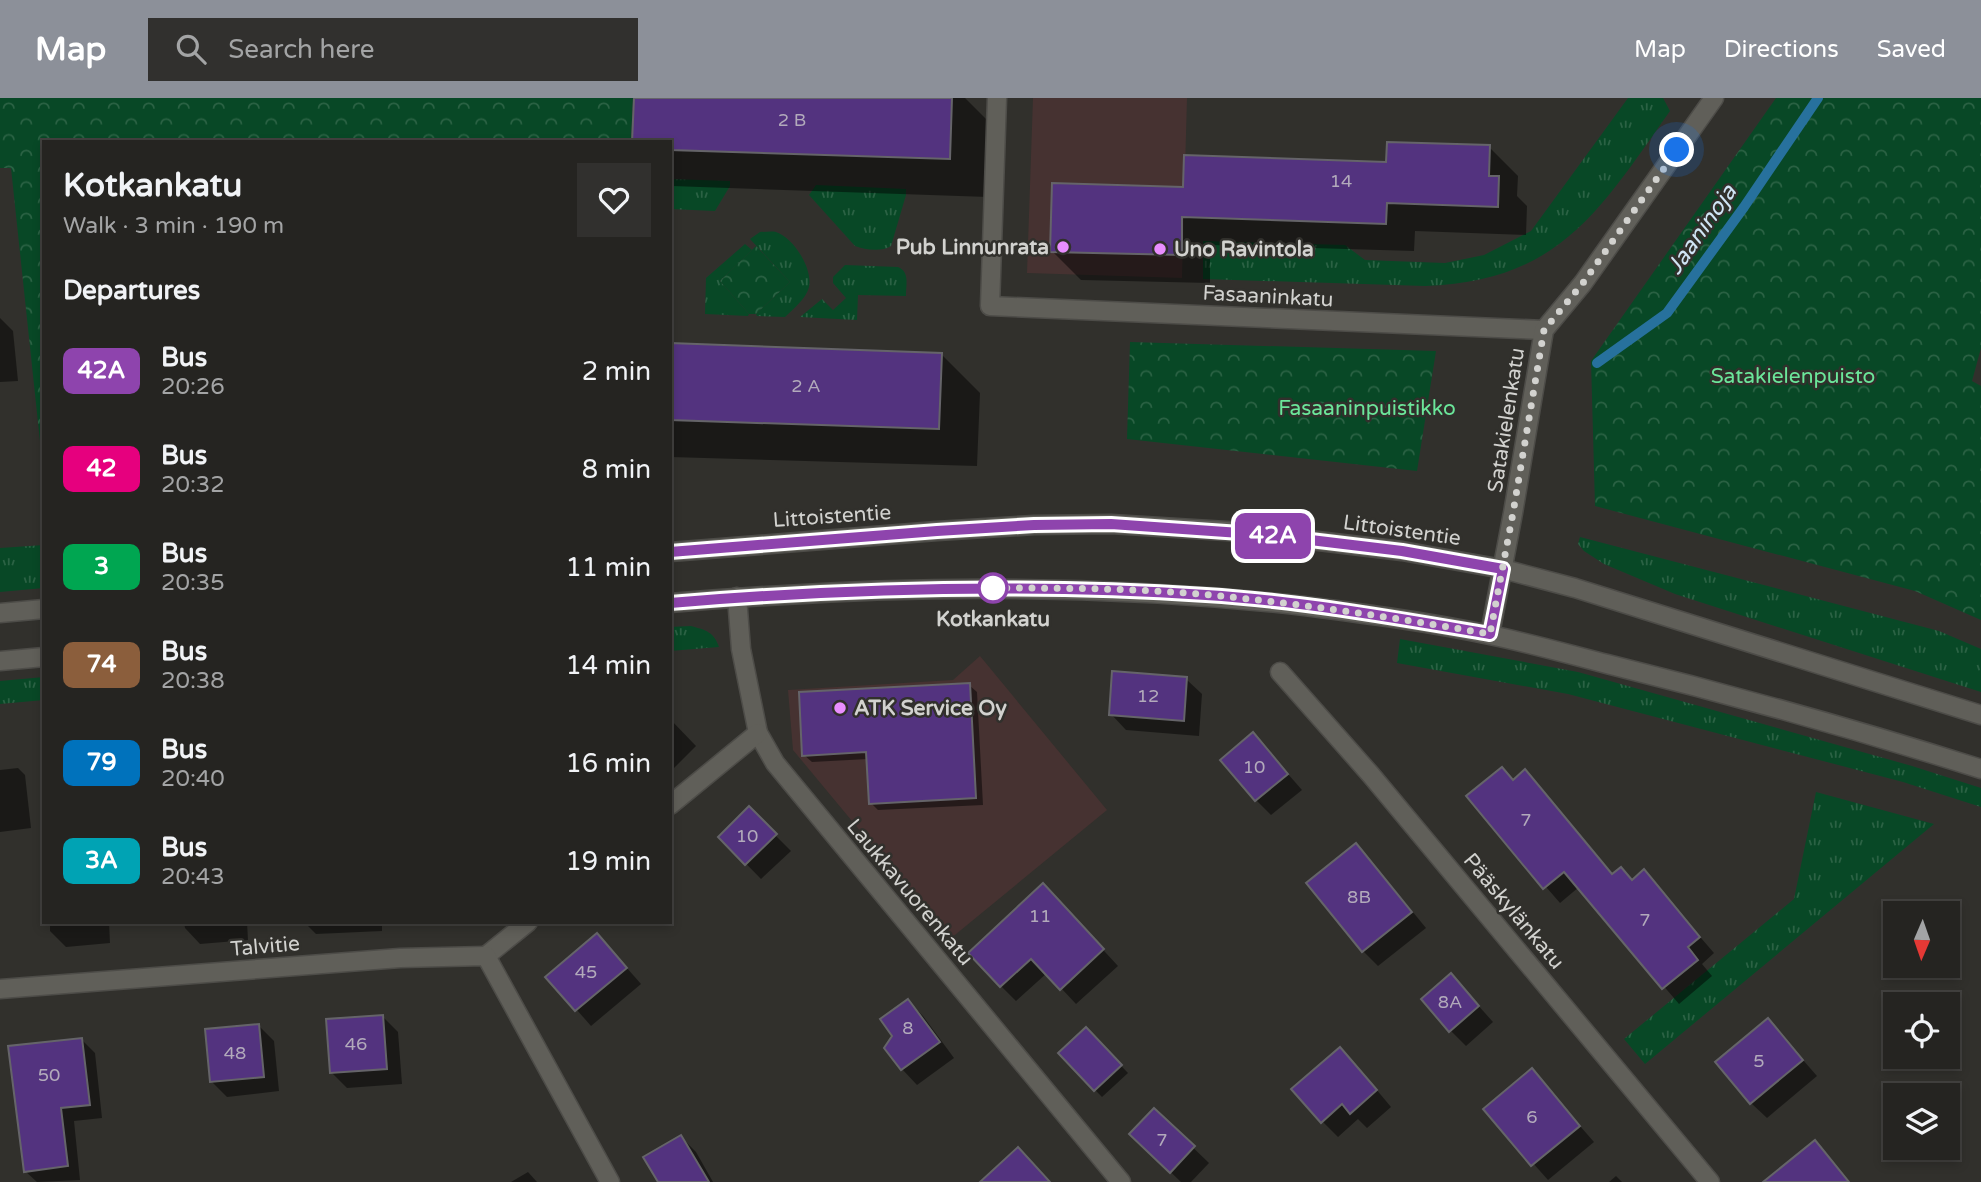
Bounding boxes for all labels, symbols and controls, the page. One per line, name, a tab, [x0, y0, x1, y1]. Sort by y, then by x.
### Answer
search box	[148, 18, 638, 81]
text: Map	[35, 30, 106, 69]
icon: search	[172, 30, 210, 68]
text: Search here	[228, 34, 374, 65]
text: Map	[1634, 35, 1686, 64]
text: Directions	[1724, 35, 1839, 64]
text: Saved	[1877, 35, 1946, 64]
house number: 2 B	[778, 109, 806, 131]
your location	[1659, 132, 1694, 167]
button: heart	[577, 163, 651, 237]
text: Kotkankatu	[63, 166, 242, 205]
house number: 14	[1330, 170, 1352, 192]
water label: Jaaninoja	[1661, 178, 1743, 280]
text: Walk · 3 min · 190 m	[63, 212, 284, 240]
place label: Pub Linnunrata	[896, 235, 1049, 260]
place label: Uno Ravintola	[1174, 237, 1314, 262]
marker: Pub Linnunrata	[1055, 239, 1071, 255]
marker: Uno Ravintola	[1152, 241, 1168, 257]
text: Departures	[63, 275, 200, 306]
street label: Fasaaninkatu	[1202, 281, 1334, 312]
text: Bus	[161, 342, 207, 373]
street label: Satakielenkatu	[1483, 346, 1530, 494]
text: 42A	[77, 356, 126, 385]
text: 2 min	[582, 356, 651, 387]
park label: Satakielenpuisto	[1711, 364, 1875, 389]
text: 20:26	[161, 373, 225, 401]
house number: 2 A	[791, 375, 821, 397]
park label: Fasaaninpuistikko	[1278, 396, 1456, 421]
text: Bus	[161, 440, 207, 471]
text: 42	[86, 454, 117, 483]
text: 8 min	[582, 454, 651, 485]
text: 20:32	[161, 471, 225, 499]
street label: Littoistentie	[772, 500, 892, 533]
street label: Littoistentie	[1341, 510, 1463, 551]
line badge: 42A	[1233, 513, 1313, 559]
text: 42A	[1249, 521, 1297, 550]
text: Bus	[161, 538, 207, 569]
text: 3	[94, 552, 109, 581]
text: 11 min	[565, 552, 651, 583]
text: 20:35	[161, 569, 225, 597]
marker: Kotkankatu	[978, 573, 1008, 603]
place label: Kotkankatu	[936, 607, 1050, 632]
text: Bus	[161, 636, 207, 667]
text: 74	[86, 650, 117, 679]
text: 14 min	[565, 650, 651, 681]
text: 20:38	[161, 667, 225, 695]
house number: 12	[1137, 685, 1159, 707]
place label: ATK Service Oy	[854, 696, 1007, 721]
marker: ATK Service Oy	[832, 700, 848, 716]
text: Bus	[161, 734, 207, 765]
text: 79	[86, 748, 117, 777]
text: 16 min	[565, 748, 651, 779]
house number: 10	[1243, 756, 1265, 778]
text: 20:40	[161, 765, 225, 793]
house number: 7	[1520, 809, 1532, 831]
street label: Laukkavuorenkatu	[841, 814, 978, 971]
house number: 10	[736, 825, 758, 847]
text: Bus	[161, 832, 207, 863]
text: 3A	[85, 846, 118, 875]
text: 19 min	[565, 846, 651, 877]
street label: Pääskylänkatu	[1458, 848, 1569, 974]
text: 20:43	[161, 863, 225, 891]
house number: 8B	[1347, 886, 1371, 908]
north arrow	[1883, 901, 1960, 978]
map controls	[1883, 901, 1960, 1160]
house number: 11	[1029, 905, 1051, 927]
house number: 7	[1639, 909, 1651, 931]
street label: Talvitie	[229, 931, 301, 962]
house number: 45	[575, 961, 597, 983]
house number: 8A	[1438, 991, 1462, 1013]
button: locate	[1883, 992, 1960, 1069]
house number: 8	[902, 1017, 914, 1039]
house number: 46	[345, 1033, 367, 1055]
house number: 48	[224, 1042, 246, 1064]
house number: 5	[1753, 1050, 1765, 1072]
house number: 50	[38, 1064, 60, 1086]
button: layers	[1883, 1083, 1960, 1160]
house number: 6	[1526, 1106, 1538, 1128]
house number: 7	[1156, 1129, 1168, 1151]

